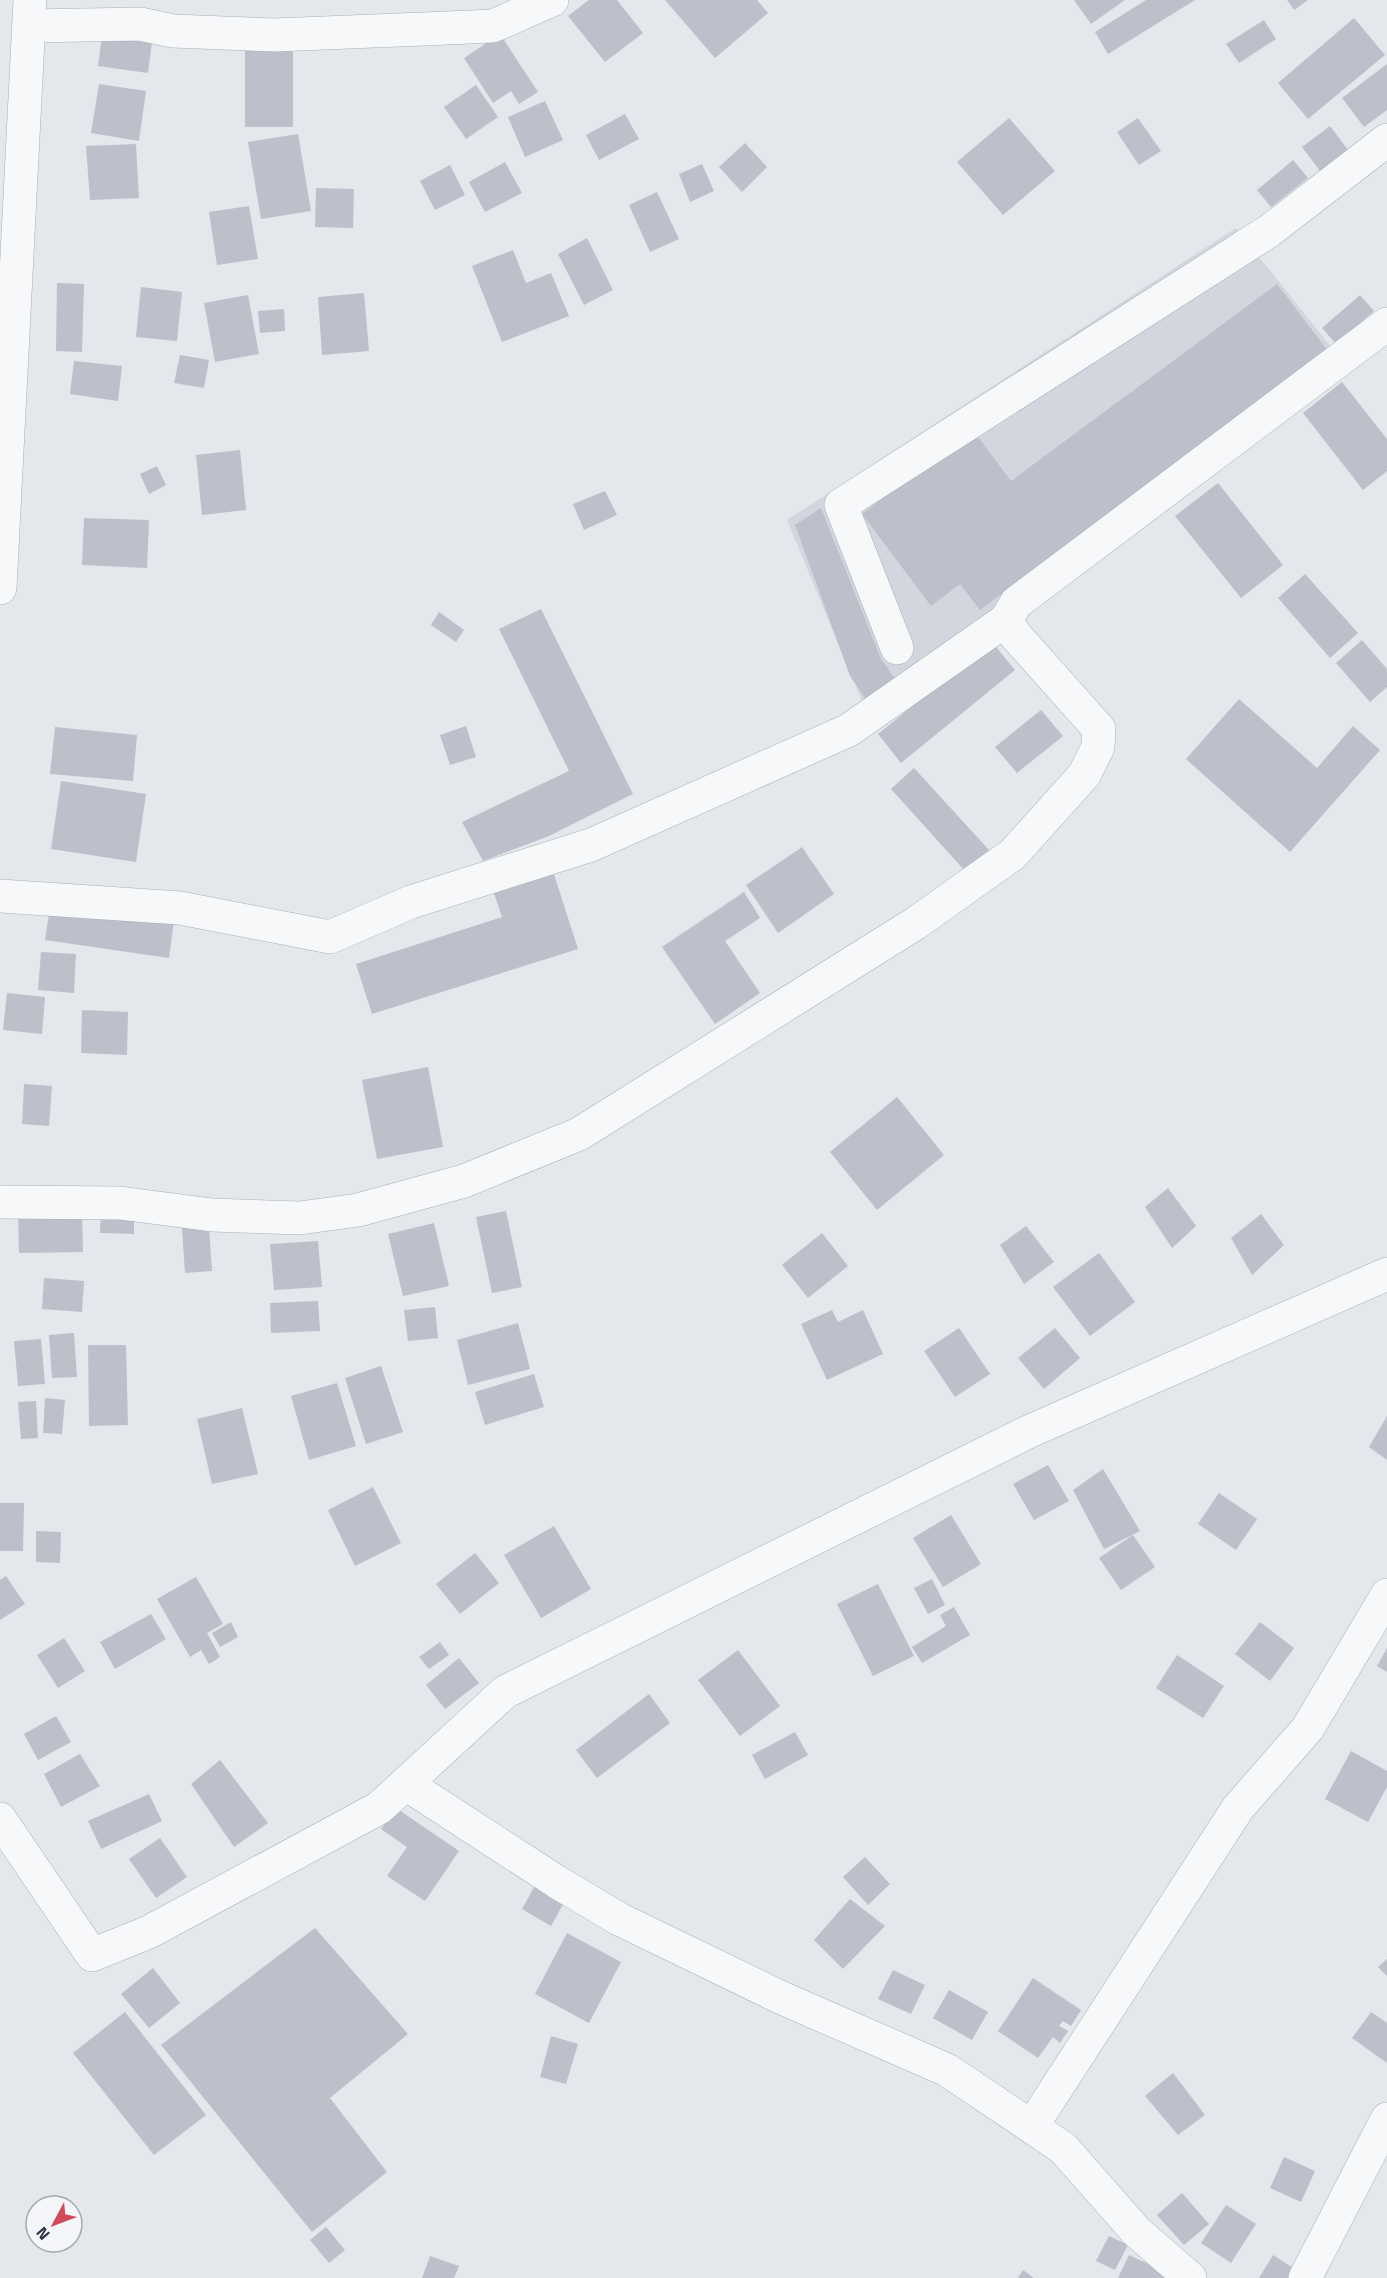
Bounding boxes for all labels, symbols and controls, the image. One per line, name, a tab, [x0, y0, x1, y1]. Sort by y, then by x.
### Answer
north arrow	[24, 2194, 84, 2254]
text: N	[30, 2222, 55, 2246]

